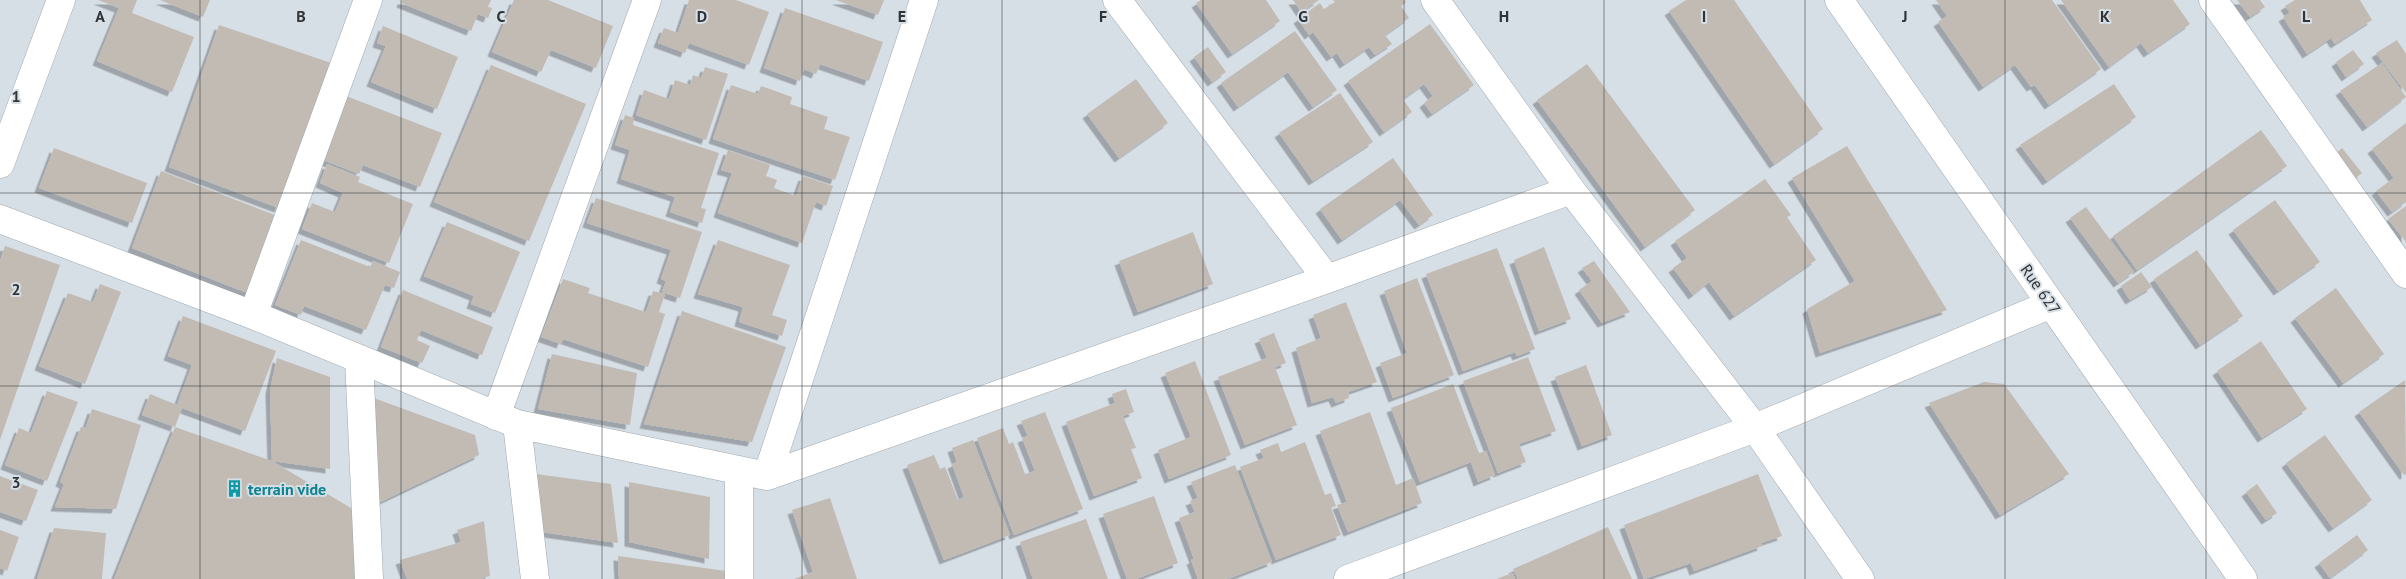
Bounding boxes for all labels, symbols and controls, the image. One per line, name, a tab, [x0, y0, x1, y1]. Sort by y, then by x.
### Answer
text: A	[95, 6, 105, 26]
text: B	[296, 6, 306, 26]
text: C	[497, 6, 506, 26]
text: D	[697, 6, 707, 26]
text: E	[898, 6, 906, 26]
text: F	[1099, 6, 1107, 26]
text: G	[1298, 6, 1308, 26]
text: H	[1499, 6, 1509, 26]
text: I	[1702, 6, 1706, 26]
text: J	[1901, 6, 1908, 26]
text: K	[2100, 6, 2110, 26]
text: L	[2302, 6, 2311, 26]
text: 1	[11, 86, 21, 106]
street label: Rue 627	[2017, 260, 2065, 318]
text: 2	[11, 279, 21, 299]
text: 3	[11, 472, 21, 492]
building icon: terrain vide	[224, 479, 244, 499]
place label: terrain vide	[248, 479, 326, 499]

